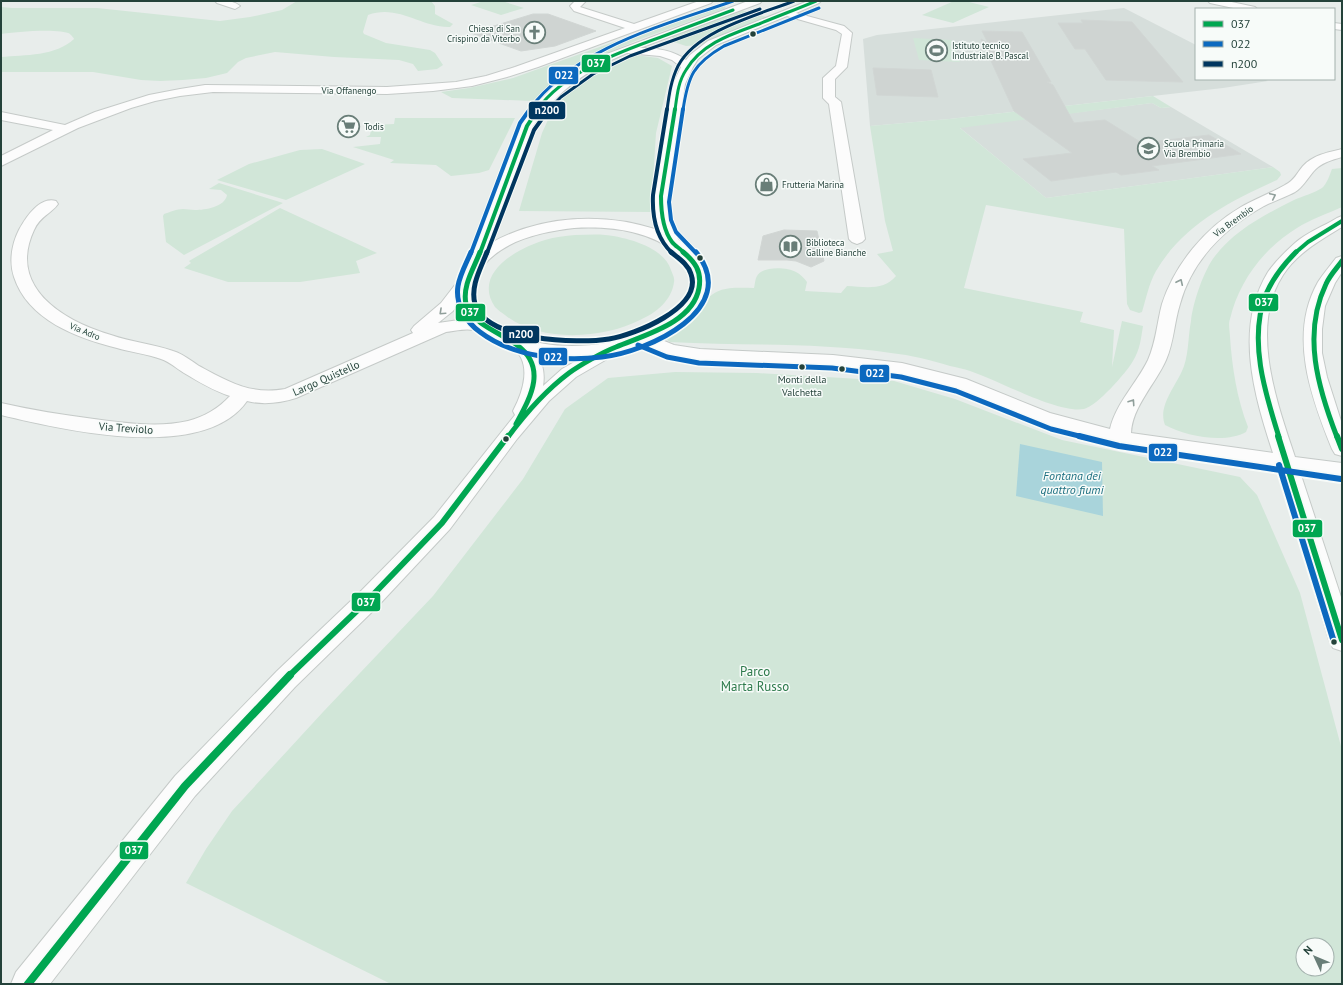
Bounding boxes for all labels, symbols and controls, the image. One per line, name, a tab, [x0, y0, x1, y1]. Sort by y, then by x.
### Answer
legend	[1195, 8, 1335, 80]
text: 037	[1231, 16, 1251, 31]
church icon: Chiesa di San Crispino da Viterbo	[522, 20, 548, 46]
place label: Chiesa di San Crispino da Viterbo	[447, 23, 520, 44]
unlabelled marker	[748, 29, 758, 39]
text: 022	[1231, 36, 1251, 51]
sports icon: Istituto tecnico Industriale B. Pascal	[923, 37, 949, 63]
place label: Istituto tecnico Industriale B. Pascal	[952, 40, 1029, 61]
line badge: 037	[581, 54, 611, 73]
text: 037	[587, 56, 605, 70]
text: n200	[1231, 56, 1258, 71]
line badge: 022	[548, 66, 579, 85]
text: 022	[555, 68, 573, 82]
street label: Via Offanengo	[321, 85, 377, 96]
line badge: n200	[528, 101, 566, 120]
text: n200	[535, 103, 559, 117]
supermarket icon: Todis	[336, 113, 362, 139]
place label: Todis	[364, 121, 384, 132]
school or university icon: Scuola Primaria Via Brembio	[1135, 135, 1161, 161]
place label: Scuola Primaria Via Brembio	[1163, 138, 1224, 159]
shop icon: Frutteria Marina	[754, 171, 780, 197]
place label: Frutteria Marina	[782, 179, 844, 190]
one-way arrow	[1269, 193, 1276, 201]
street label: Via Brembio	[1210, 203, 1255, 240]
library icon: Biblioteca Galline Bianche	[778, 234, 804, 260]
place label: Biblioteca Galline Bianche	[806, 237, 867, 258]
unlabelled marker	[695, 253, 705, 263]
one-way arrow	[1175, 279, 1183, 287]
line badge: 037	[1248, 293, 1279, 312]
text: 037	[1255, 295, 1273, 309]
line badge: 037	[455, 303, 486, 322]
text: 037	[461, 305, 479, 319]
one-way arrow	[439, 307, 447, 315]
street label: Via Adro	[67, 320, 102, 342]
line badge: n200	[502, 325, 540, 344]
text: n200	[509, 327, 533, 341]
line badge: 022	[538, 347, 568, 366]
text: 022	[544, 350, 562, 364]
street label: Largo Quistello	[290, 357, 362, 399]
marker: Monti della Valchetta	[797, 362, 807, 372]
unlabelled marker	[837, 364, 847, 374]
line badge: 022	[859, 364, 890, 383]
text: 022	[866, 366, 884, 380]
place label: Monti della Valchetta	[778, 373, 826, 399]
one-way arrow	[1127, 399, 1134, 406]
street label: Via Treviolo	[97, 419, 154, 437]
unlabelled marker	[501, 434, 511, 444]
line badge: 022	[1148, 443, 1178, 462]
text: 022	[1154, 445, 1172, 459]
water label: Fontana dei quattro fiumi	[1040, 468, 1104, 497]
line badge: 037	[1292, 519, 1323, 538]
text: 037	[1298, 521, 1316, 535]
line badge: 037	[351, 592, 381, 612]
text: 037	[357, 595, 375, 609]
unlabelled marker	[1329, 637, 1339, 647]
park label: Parco Marta Russo	[721, 663, 789, 695]
line badge: 037	[119, 841, 149, 860]
text: 037	[125, 843, 143, 857]
north arrow	[1295, 937, 1335, 977]
text: N	[1300, 943, 1315, 958]

